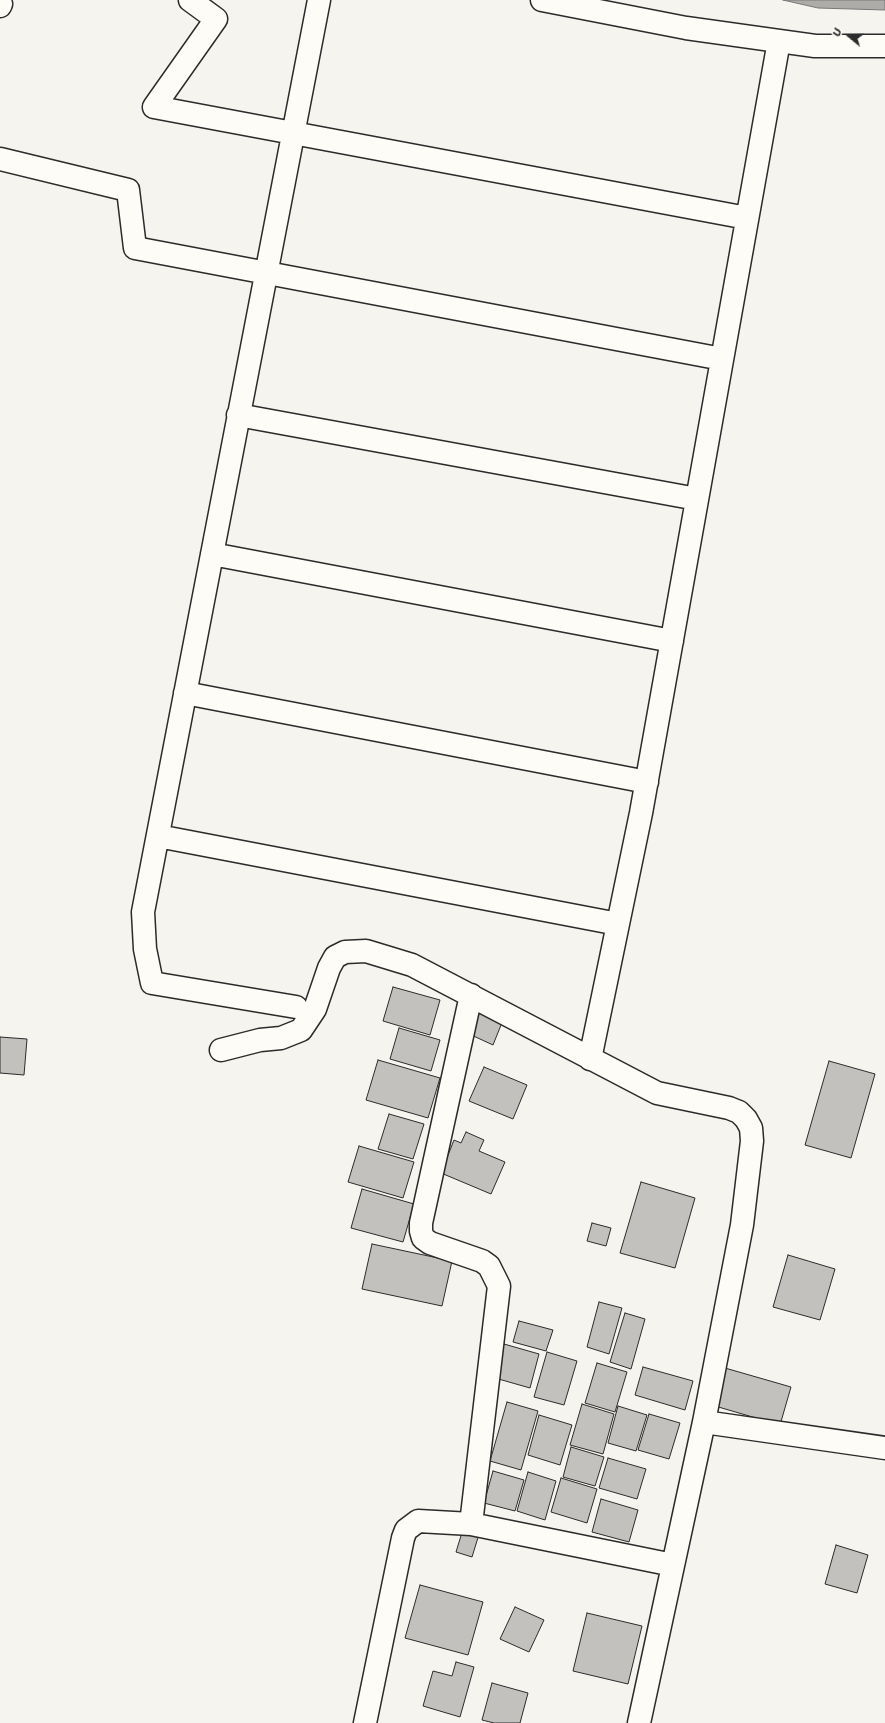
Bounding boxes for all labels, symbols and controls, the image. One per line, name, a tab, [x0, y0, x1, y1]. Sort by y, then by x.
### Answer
north arrow	[829, 16, 869, 56]
text: U	[827, 26, 847, 39]

